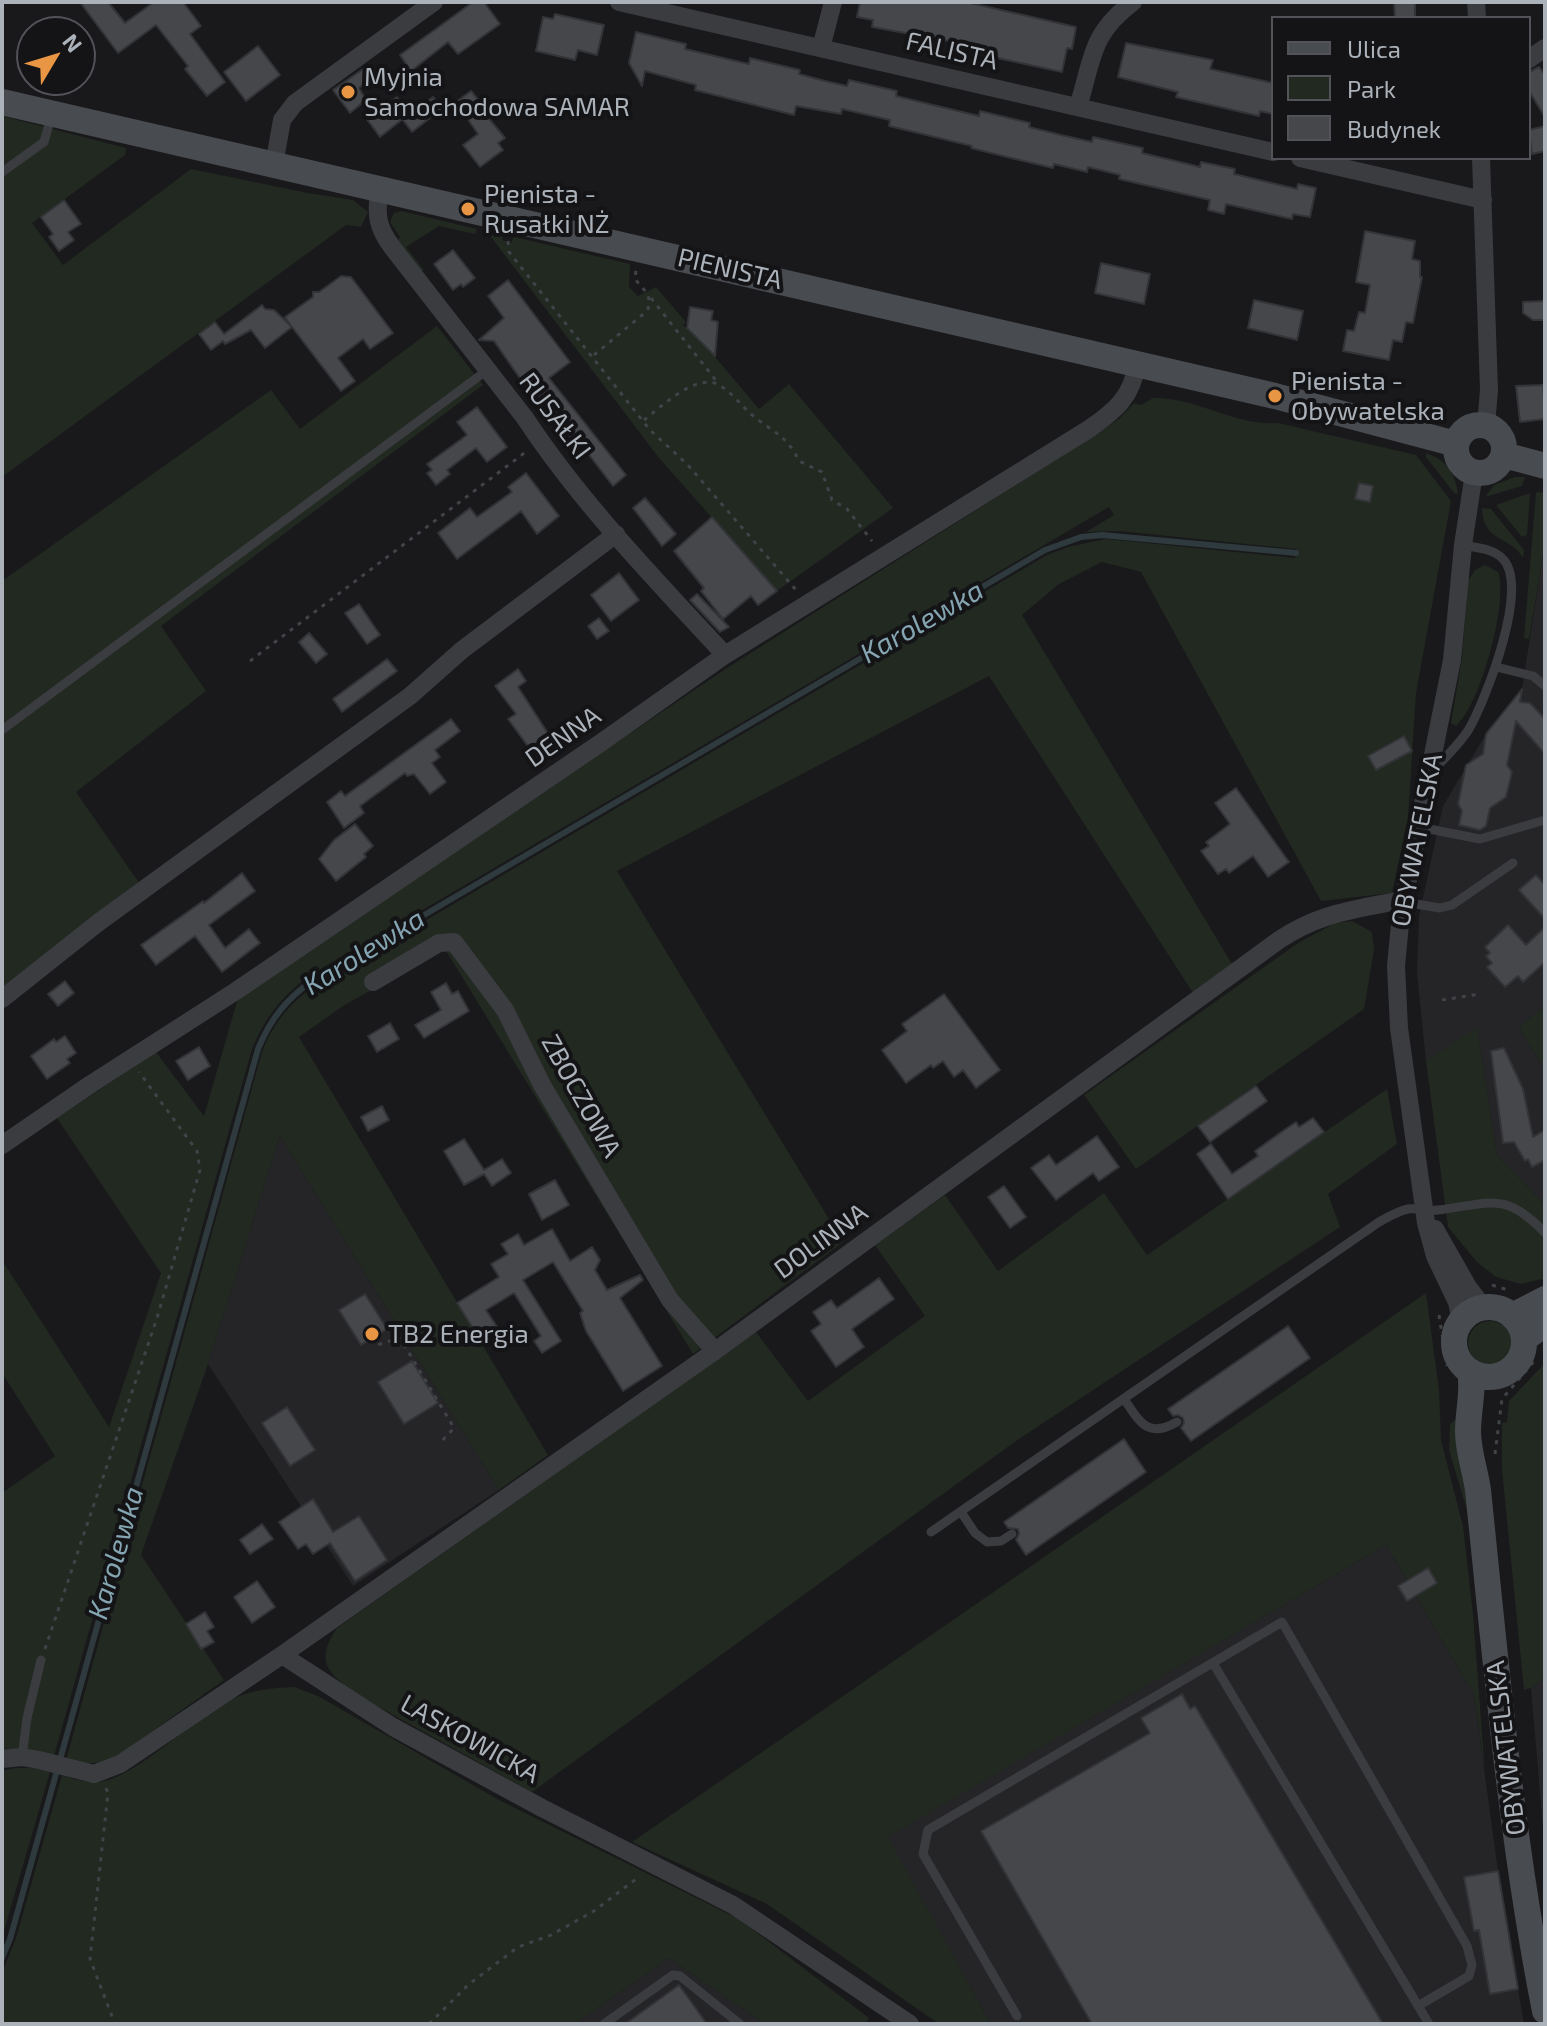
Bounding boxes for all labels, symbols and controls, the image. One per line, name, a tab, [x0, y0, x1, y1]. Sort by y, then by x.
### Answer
north arrow	[16, 16, 96, 96]
legend	[1271, 16, 1531, 160]
street label: FALISTA	[903, 25, 1001, 77]
text: N	[58, 28, 88, 57]
text: Ulica	[1347, 34, 1401, 63]
place label: Myjnia Samochodowa SAMAR	[364, 61, 630, 122]
text: Park	[1347, 74, 1396, 103]
marker: Myjnia Samochodowa SAMAR	[339, 83, 357, 101]
text: Budynek	[1347, 114, 1441, 143]
place label: Pienista - Rusałki NŻ	[484, 178, 609, 240]
marker: Pienista - Rusałki NŻ	[459, 200, 477, 218]
street label: PIENISTA	[675, 242, 785, 296]
place label: Pienista - Obywatelska	[1291, 365, 1445, 426]
street label: RUSAŁKI	[512, 367, 598, 465]
marker: Pienista - Obywatelska	[1266, 387, 1284, 405]
water label: Karolewka	[855, 573, 989, 671]
street label: DENNA	[519, 700, 607, 774]
street label: OBYWATELSKA	[1385, 751, 1449, 929]
water label: Karolewka	[297, 902, 431, 1002]
street label: ZBOCZOWA	[535, 1029, 627, 1163]
street label: DOLINNA	[768, 1197, 874, 1285]
place label: TB2 Energia	[388, 1318, 529, 1350]
marker: TB2 Energia	[363, 1325, 381, 1343]
water label: Karolewka	[81, 1483, 151, 1623]
street label: OBYWATELSKA	[1480, 1659, 1532, 1837]
street label: LASKOWICKA	[395, 1688, 545, 1790]

